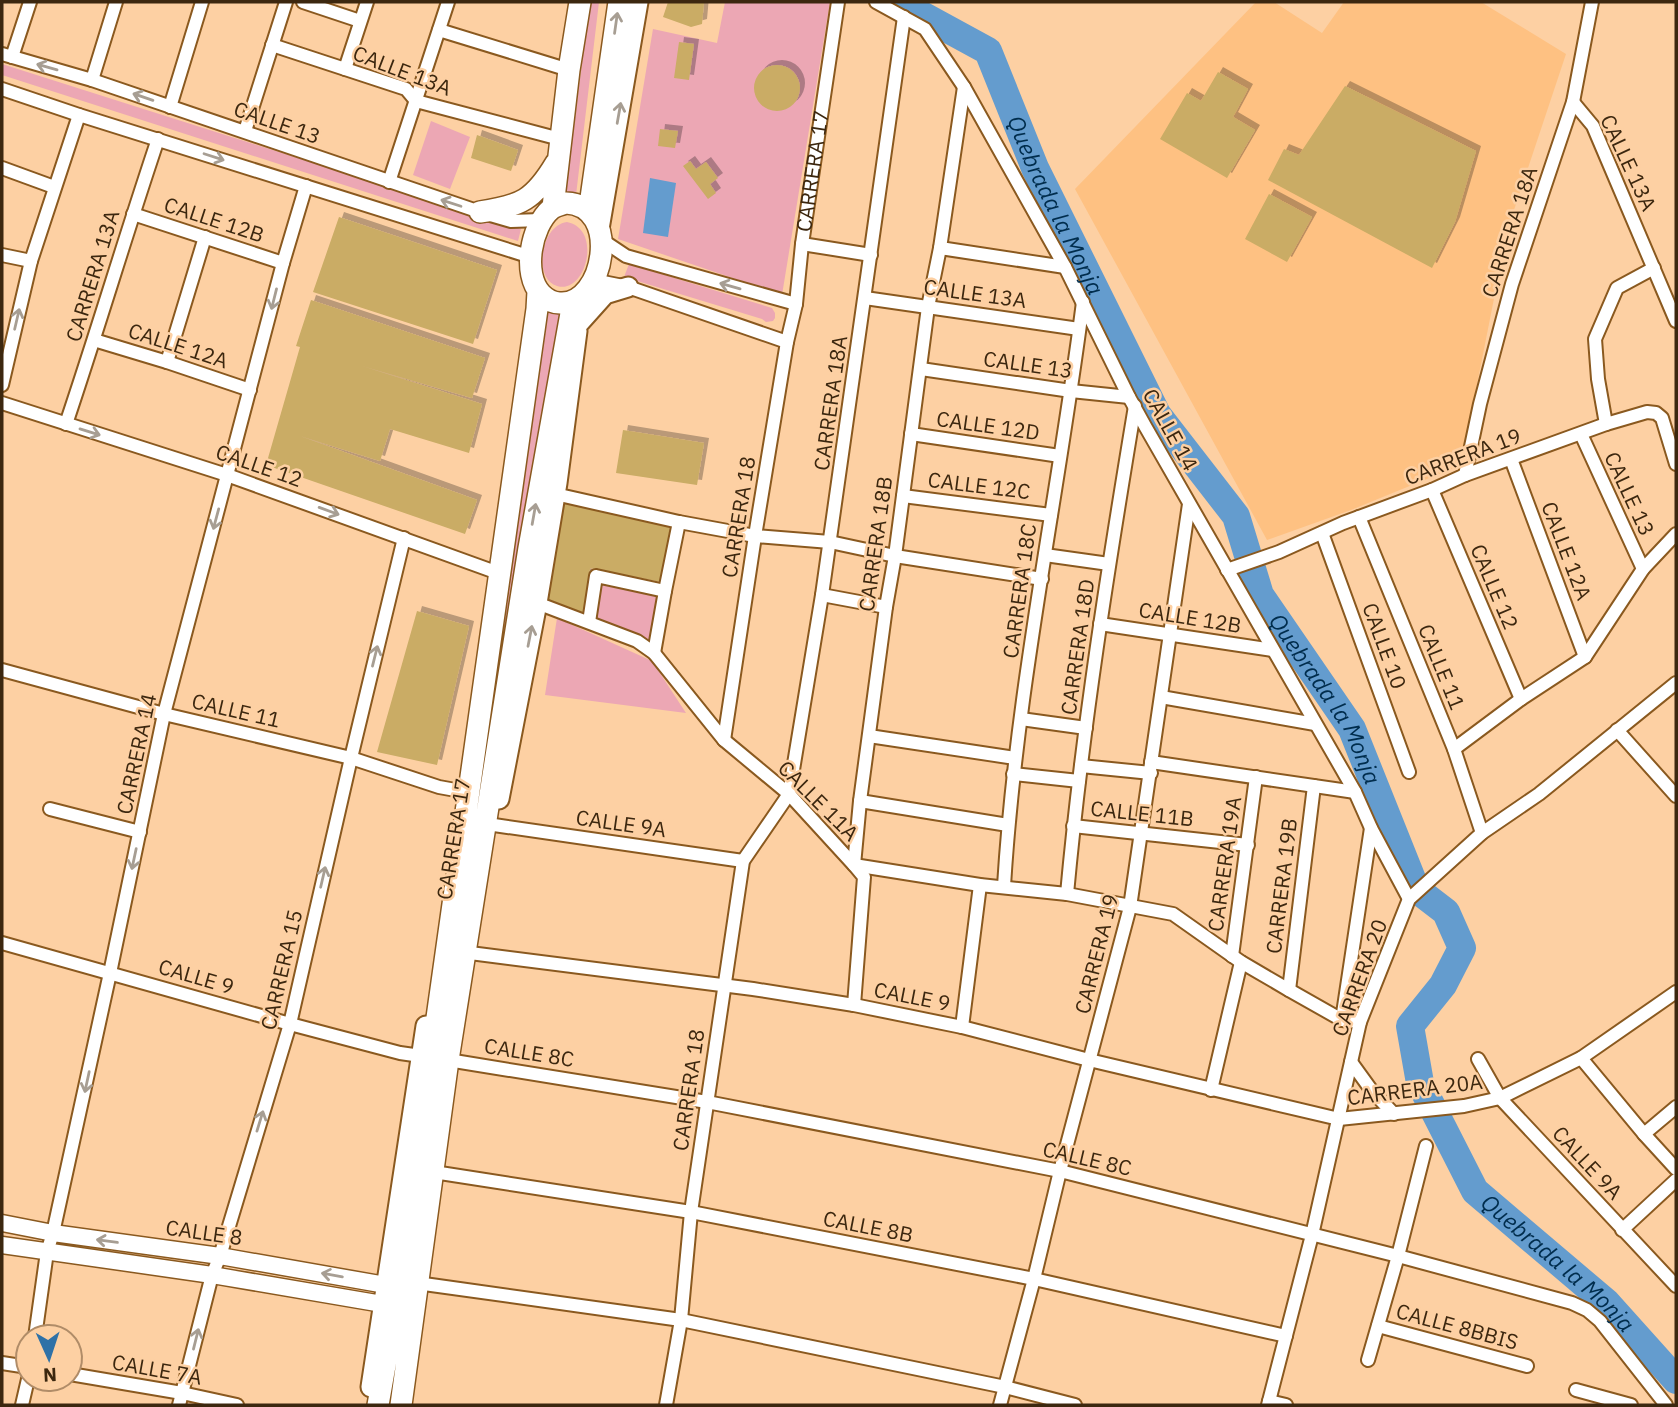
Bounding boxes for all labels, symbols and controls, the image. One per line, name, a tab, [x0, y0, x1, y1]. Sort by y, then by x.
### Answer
one-way arrow	[610, 12, 623, 35]
street label: CALLE 13A	[349, 38, 456, 102]
one-way arrow	[36, 60, 59, 73]
one-way arrow	[133, 90, 155, 102]
street label: CALLE 13	[230, 94, 324, 150]
one-way arrow	[613, 102, 626, 125]
street label: CARRERA 17	[789, 108, 835, 234]
street label: CALLE 13A	[1594, 110, 1663, 215]
water label: Quebrada la Monja	[1001, 111, 1112, 300]
one-way arrow	[203, 151, 225, 164]
street label: CARRERA 18A	[1475, 163, 1543, 301]
street label: CALLE 12B	[161, 190, 268, 248]
one-way arrow	[441, 195, 463, 208]
street label: CARRERA 13A	[59, 207, 125, 345]
street label: CALLE 13A	[922, 272, 1028, 314]
one-way arrow	[719, 278, 741, 291]
one-way arrow	[267, 287, 280, 310]
one-way arrow	[11, 308, 24, 331]
street label: CALLE 12A	[125, 316, 232, 374]
street label: CARRERA 18A	[807, 333, 853, 472]
street label: CALLE 13	[982, 344, 1075, 384]
street label: CALLE 14	[1137, 383, 1205, 476]
street label: CALLE 12D	[935, 404, 1042, 446]
street label: CARRERA 19	[1400, 421, 1525, 491]
one-way arrow	[79, 426, 101, 439]
street label: CALLE 12	[212, 437, 306, 493]
street label: CALLE 13	[1598, 447, 1662, 540]
street label: CARRERA 18	[715, 454, 761, 580]
street label: CALLE 12C	[926, 465, 1032, 505]
street label: CARRERA 18B	[852, 474, 898, 613]
street label: CALLE 12A	[1535, 497, 1599, 604]
one-way arrow	[528, 503, 542, 526]
one-way arrow	[317, 506, 339, 519]
one-way arrow	[208, 508, 221, 530]
street label: CARRERA 18C	[996, 522, 1042, 660]
street label: CALLE 12	[1464, 540, 1525, 633]
street label: CARRERA 18D	[1054, 577, 1100, 717]
street label: CALLE 12B	[1137, 595, 1244, 639]
street label: CALLE 10	[1356, 599, 1413, 693]
water label: Quebrada la Monja	[1263, 607, 1389, 788]
street label: CALLE 11	[1412, 620, 1472, 714]
one-way arrow	[524, 625, 538, 648]
one-way arrow	[369, 645, 382, 668]
street label: CALLE 11	[189, 686, 283, 734]
street label: CARRERA 14	[110, 691, 162, 817]
street label: CALLE 11A	[772, 754, 865, 847]
street label: CARRERA 17	[430, 776, 476, 902]
street label: CALLE 11B	[1089, 794, 1195, 832]
street label: CARRERA 19A	[1201, 794, 1247, 933]
street label: CALLE 9A	[574, 803, 668, 843]
street label: CARRERA 19B	[1259, 816, 1303, 955]
one-way arrow	[127, 847, 141, 870]
one-way arrow	[317, 866, 331, 889]
street label: CARRERA 19	[1068, 891, 1124, 1017]
street label: CARRERA 15	[254, 907, 308, 1033]
street label: CARRERA 20	[1325, 915, 1393, 1040]
street label: CALLE 9	[155, 952, 237, 1000]
street label: CALLE 9	[872, 975, 953, 1017]
street label: CARRERA 18	[666, 1027, 710, 1153]
street label: CALLE 8C	[482, 1031, 576, 1073]
street label: CARRERA 20A	[1346, 1067, 1484, 1111]
one-way arrow	[79, 1070, 93, 1093]
one-way arrow	[255, 1110, 268, 1132]
street label: CALLE 9A	[1547, 1120, 1629, 1205]
street label: CALLE 8C	[1040, 1134, 1134, 1182]
water label: Quebrada la Monja	[1475, 1187, 1642, 1338]
street label: CALLE 8B	[821, 1204, 916, 1248]
street label: CALLE 8	[164, 1213, 244, 1251]
one-way arrow	[96, 1234, 119, 1247]
one-way arrow	[321, 1268, 344, 1281]
street label: CALLE 8BBIS	[1393, 1296, 1521, 1356]
north arrow	[14, 1323, 84, 1393]
one-way arrow	[190, 1328, 203, 1351]
street label: CALLE 7A	[110, 1347, 204, 1391]
text: N	[42, 1363, 57, 1387]

